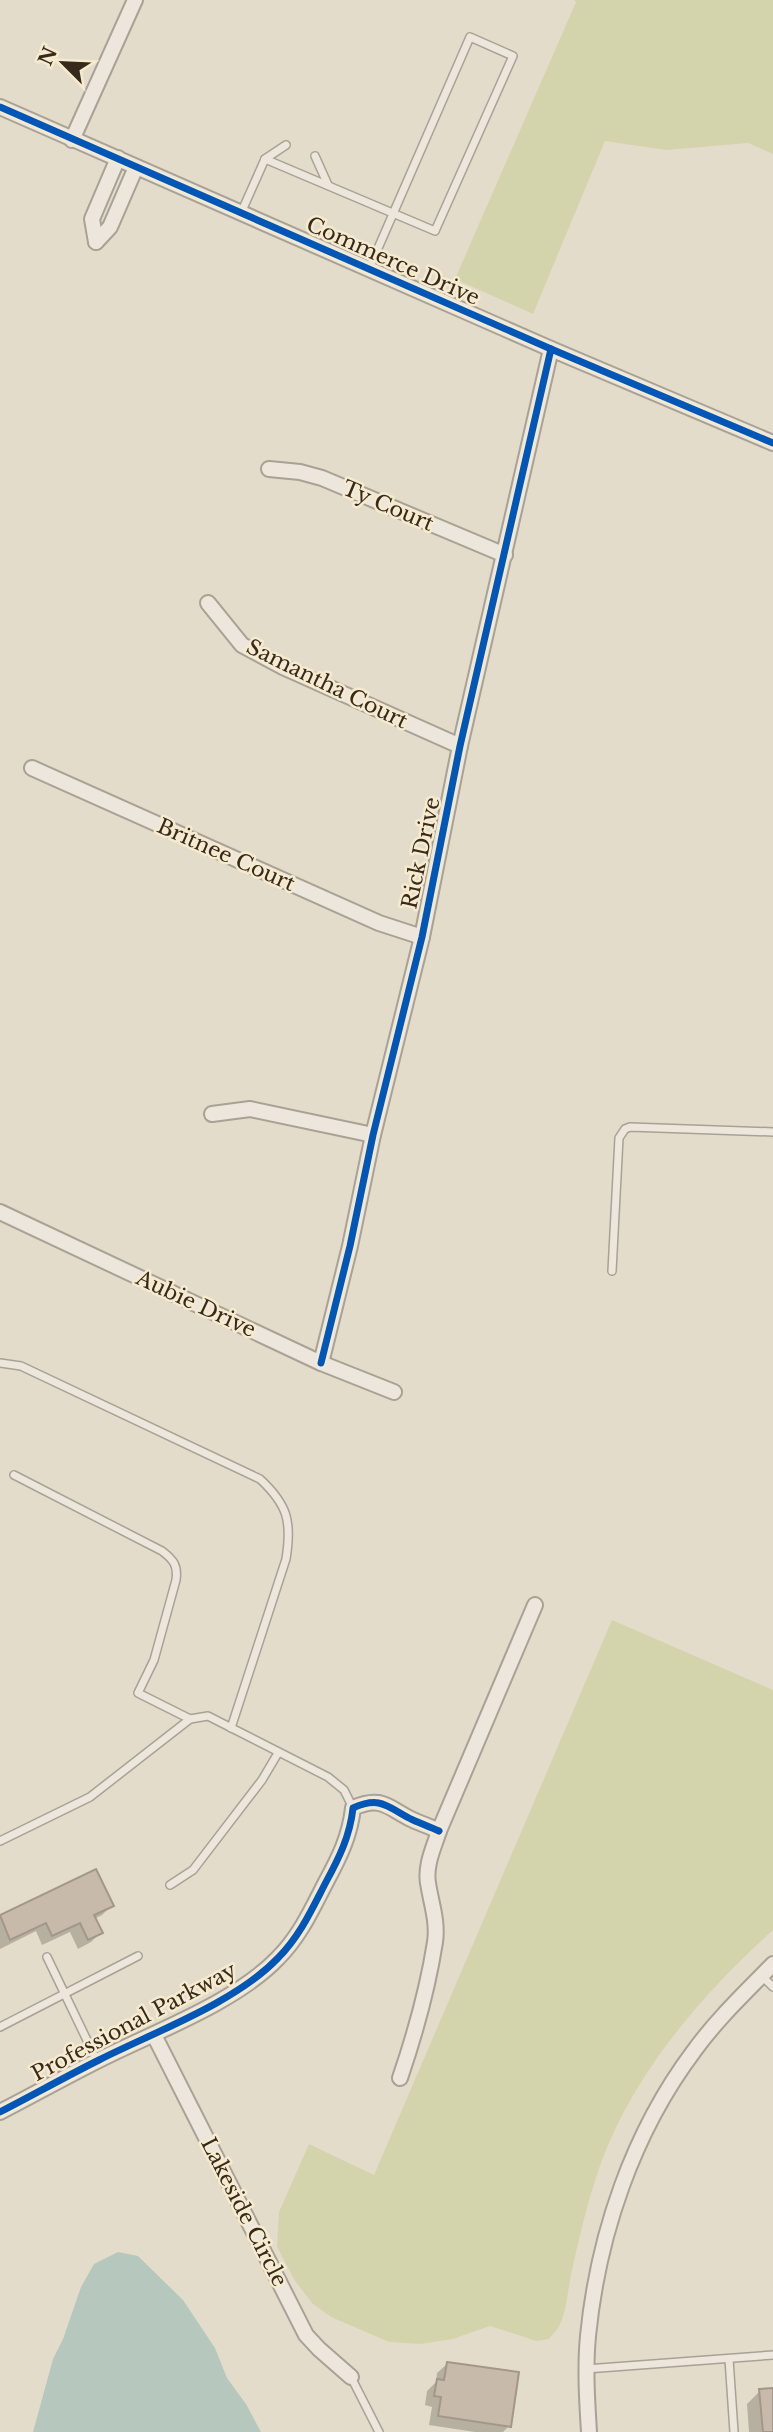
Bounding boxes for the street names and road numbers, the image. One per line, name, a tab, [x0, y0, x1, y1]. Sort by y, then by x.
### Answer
street label: Commerce Drive	[302, 211, 484, 311]
street label: Ty Court	[338, 475, 438, 537]
street label: Samantha Court	[242, 634, 412, 734]
street label: Rick Drive	[396, 795, 446, 911]
street label: Britnee Court	[153, 813, 299, 897]
street label: Aubie Drive	[131, 1265, 260, 1343]
street label: Professional Parkway	[27, 1957, 241, 2087]
street label: Lakeside Circle	[195, 2133, 293, 2291]

